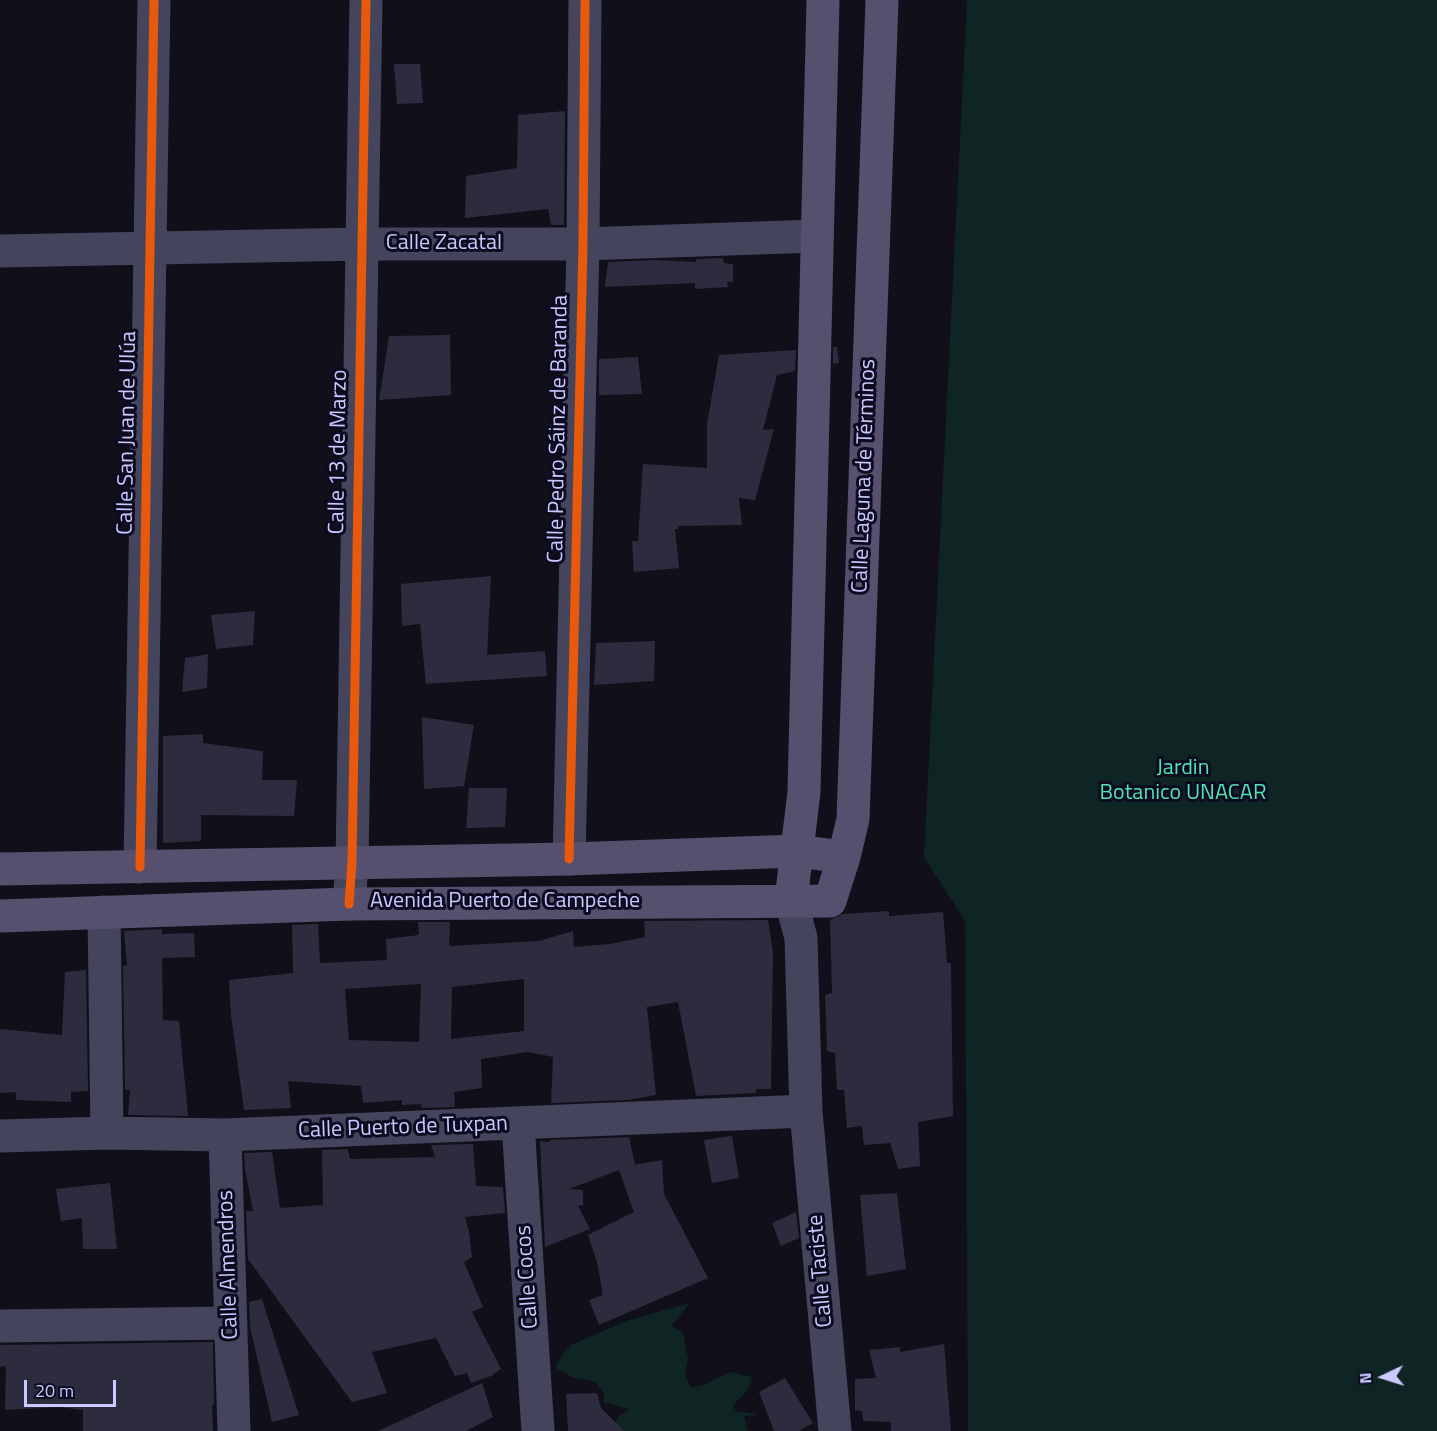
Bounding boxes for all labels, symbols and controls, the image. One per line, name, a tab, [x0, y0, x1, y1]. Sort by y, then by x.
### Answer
street label: Calle Zacatal	[386, 231, 502, 257]
street label: Calle Pedro Sáinz de Baranda	[543, 295, 575, 563]
street label: Calle San Juan de Ulúa	[113, 331, 143, 535]
street label: Calle Laguna de Términos	[848, 359, 882, 593]
street label: Calle 13 de Marzo	[324, 369, 354, 535]
park label: Jardin Botanico UNACAR	[1100, 756, 1266, 807]
street label: Avenida Puerto de Campeche	[370, 889, 640, 915]
street label: Calle Puerto de Tuxpan	[298, 1111, 508, 1145]
street label: Calle Almendros	[213, 1190, 245, 1340]
street label: Calle Taciste	[803, 1213, 839, 1329]
street label: Calle Cocos	[511, 1224, 545, 1330]
north arrow	[1353, 1347, 1413, 1407]
scale bar	[27, 1368, 118, 1406]
text: N	[1353, 1372, 1377, 1385]
text: 20 m	[35, 1377, 74, 1404]

